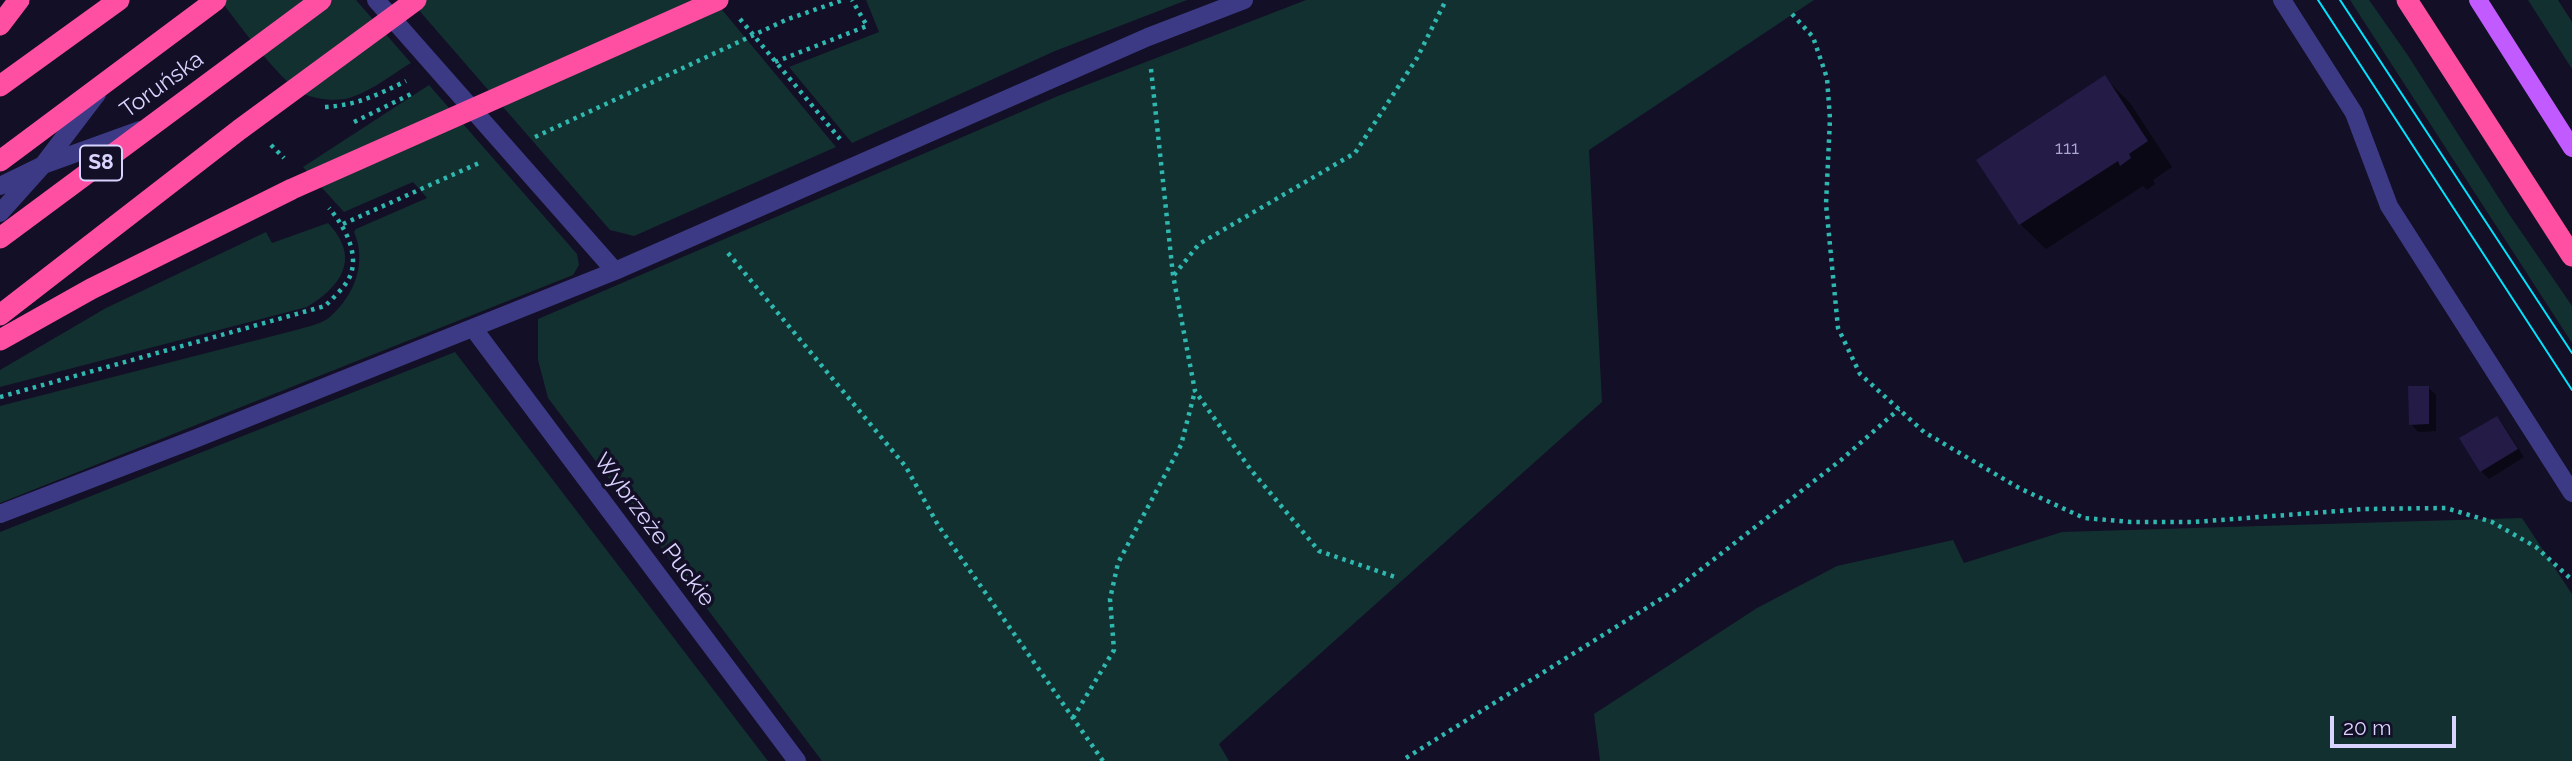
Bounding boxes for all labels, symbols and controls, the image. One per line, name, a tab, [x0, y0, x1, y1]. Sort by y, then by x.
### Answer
street label: Toruńska	[115, 46, 209, 124]
house number: 111	[2055, 137, 2079, 159]
road number: S8	[80, 146, 122, 180]
street label: Wybrzeże Puckie	[587, 448, 721, 612]
scale bar	[2334, 702, 2460, 746]
text: 20 m	[2343, 715, 2391, 740]

